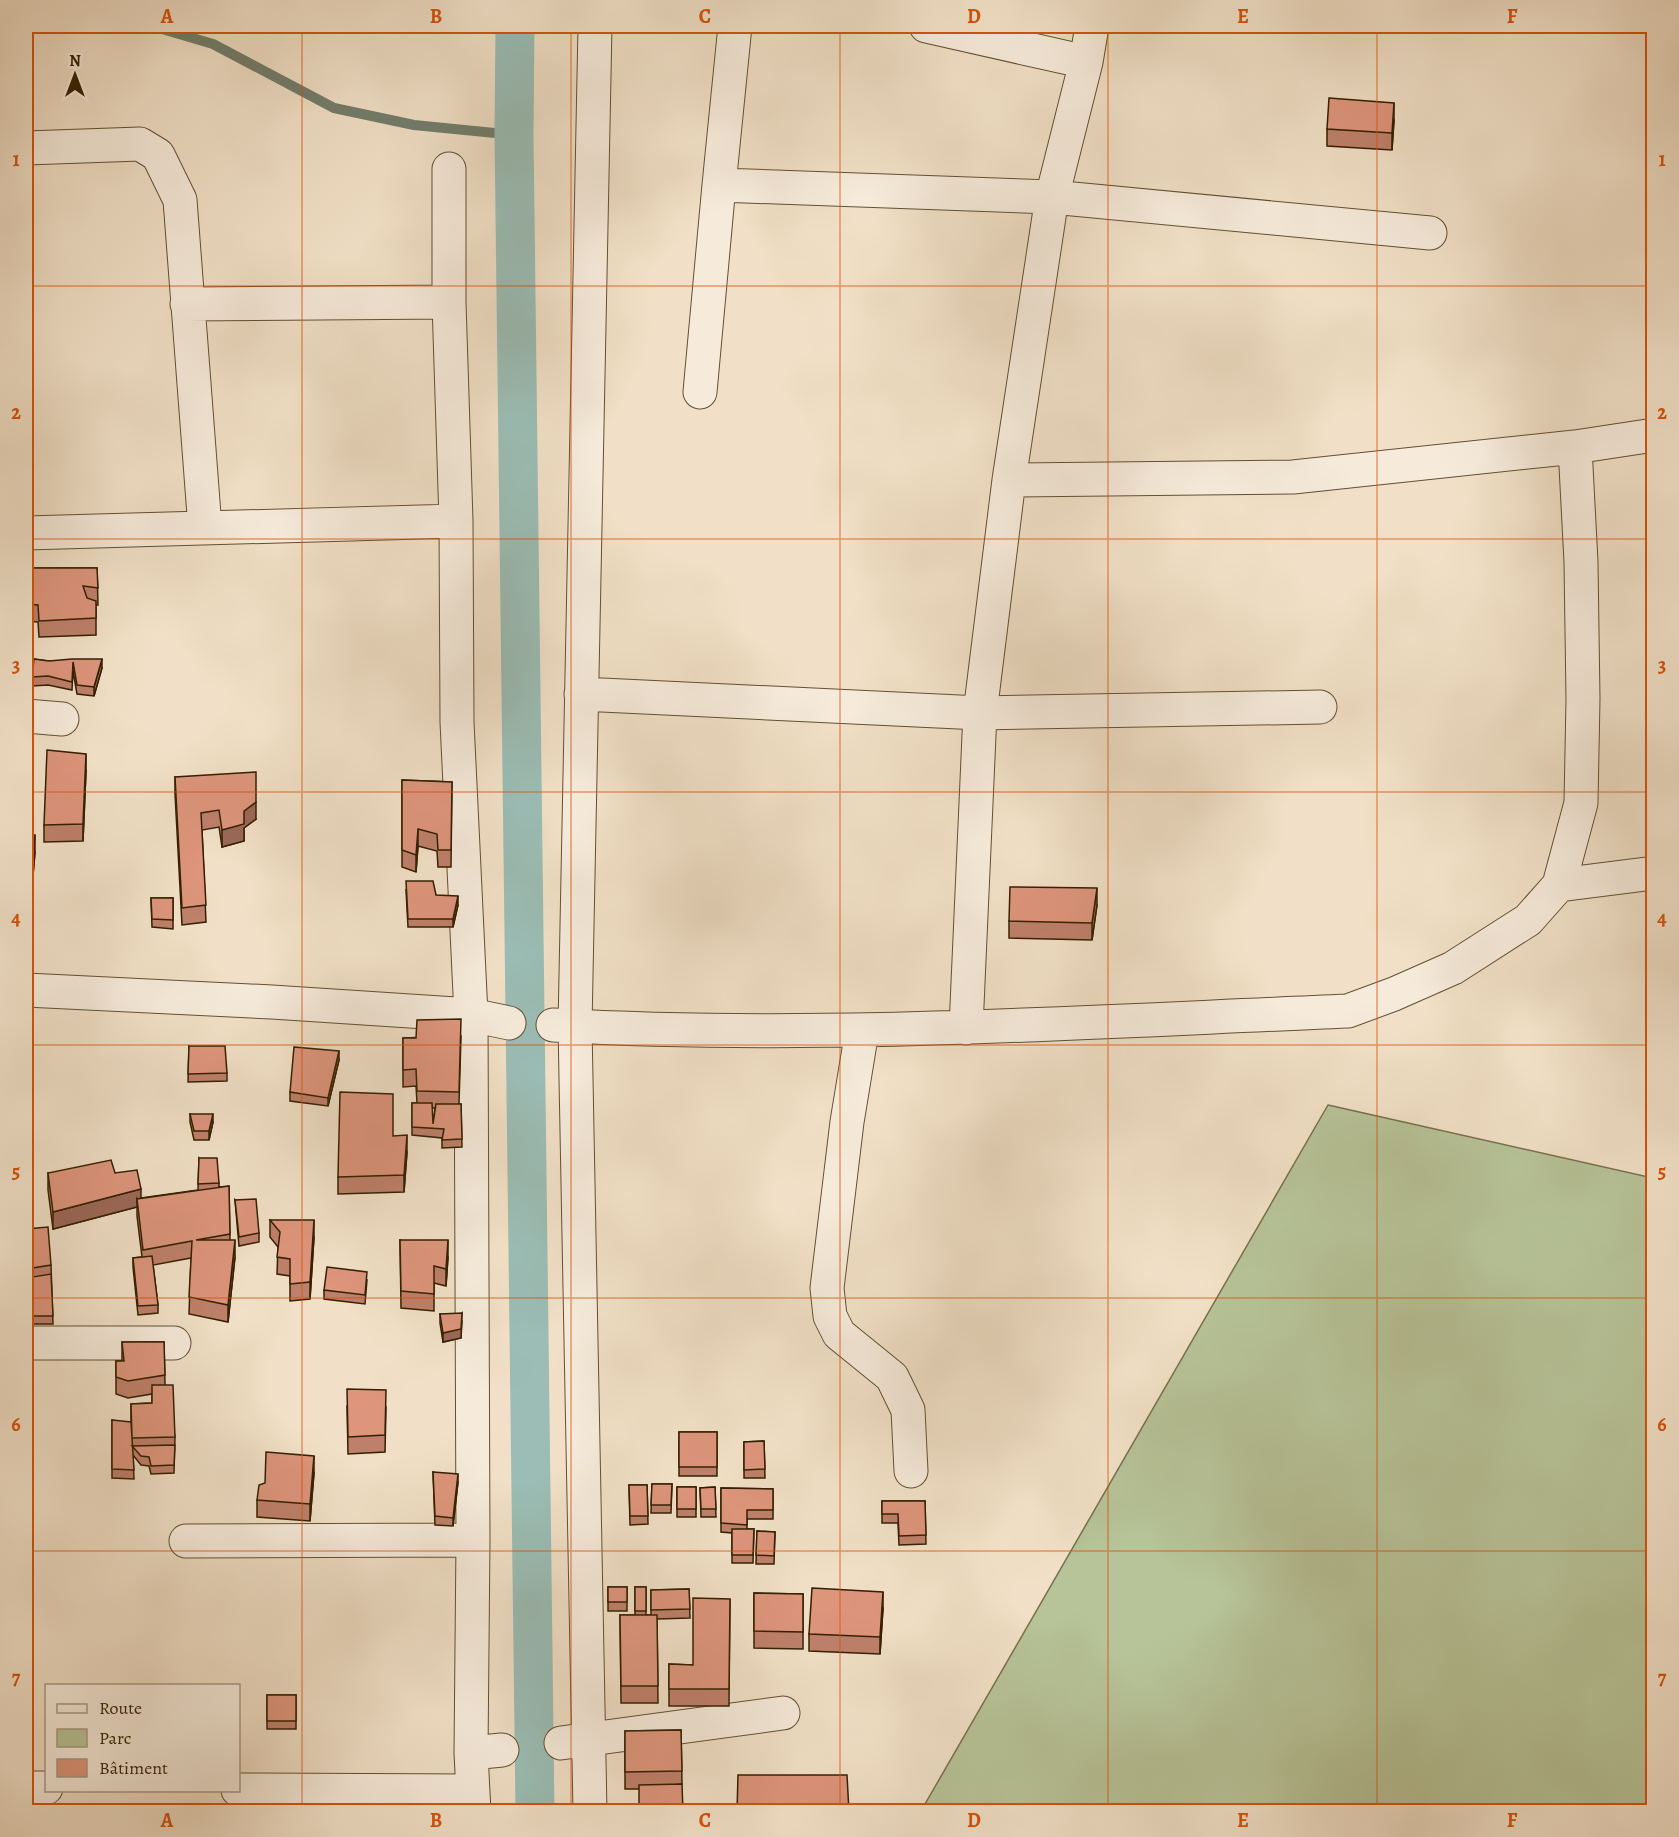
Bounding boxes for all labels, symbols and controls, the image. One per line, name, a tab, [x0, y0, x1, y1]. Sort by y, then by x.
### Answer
text: A	[160, 3, 174, 30]
text: B	[430, 3, 442, 30]
text: C	[699, 3, 711, 30]
text: D	[967, 3, 981, 30]
text: E	[1237, 3, 1249, 30]
text: F	[1507, 3, 1518, 30]
north arrow	[45, 45, 105, 105]
text: N	[69, 50, 81, 72]
text: 1	[12, 146, 20, 173]
text: 1	[1658, 146, 1666, 173]
text: 2	[11, 399, 21, 426]
text: 2	[1657, 399, 1667, 426]
text: 3	[12, 652, 20, 679]
text: 3	[1658, 652, 1666, 679]
text: 4	[11, 905, 21, 932]
text: 4	[1657, 905, 1667, 932]
text: 5	[12, 1158, 20, 1185]
text: 5	[1658, 1158, 1666, 1185]
text: 6	[11, 1411, 21, 1438]
text: 6	[1657, 1411, 1667, 1438]
text: 7	[12, 1664, 21, 1691]
text: 7	[1658, 1664, 1667, 1691]
legend	[45, 1684, 240, 1792]
text: Route	[99, 1696, 142, 1720]
text: Parc	[99, 1726, 131, 1750]
text: Bâtiment	[99, 1756, 168, 1780]
text: A	[160, 1807, 174, 1834]
text: B	[430, 1807, 442, 1834]
text: C	[699, 1807, 711, 1834]
text: D	[967, 1807, 981, 1834]
text: E	[1237, 1807, 1249, 1834]
text: F	[1507, 1807, 1518, 1834]

